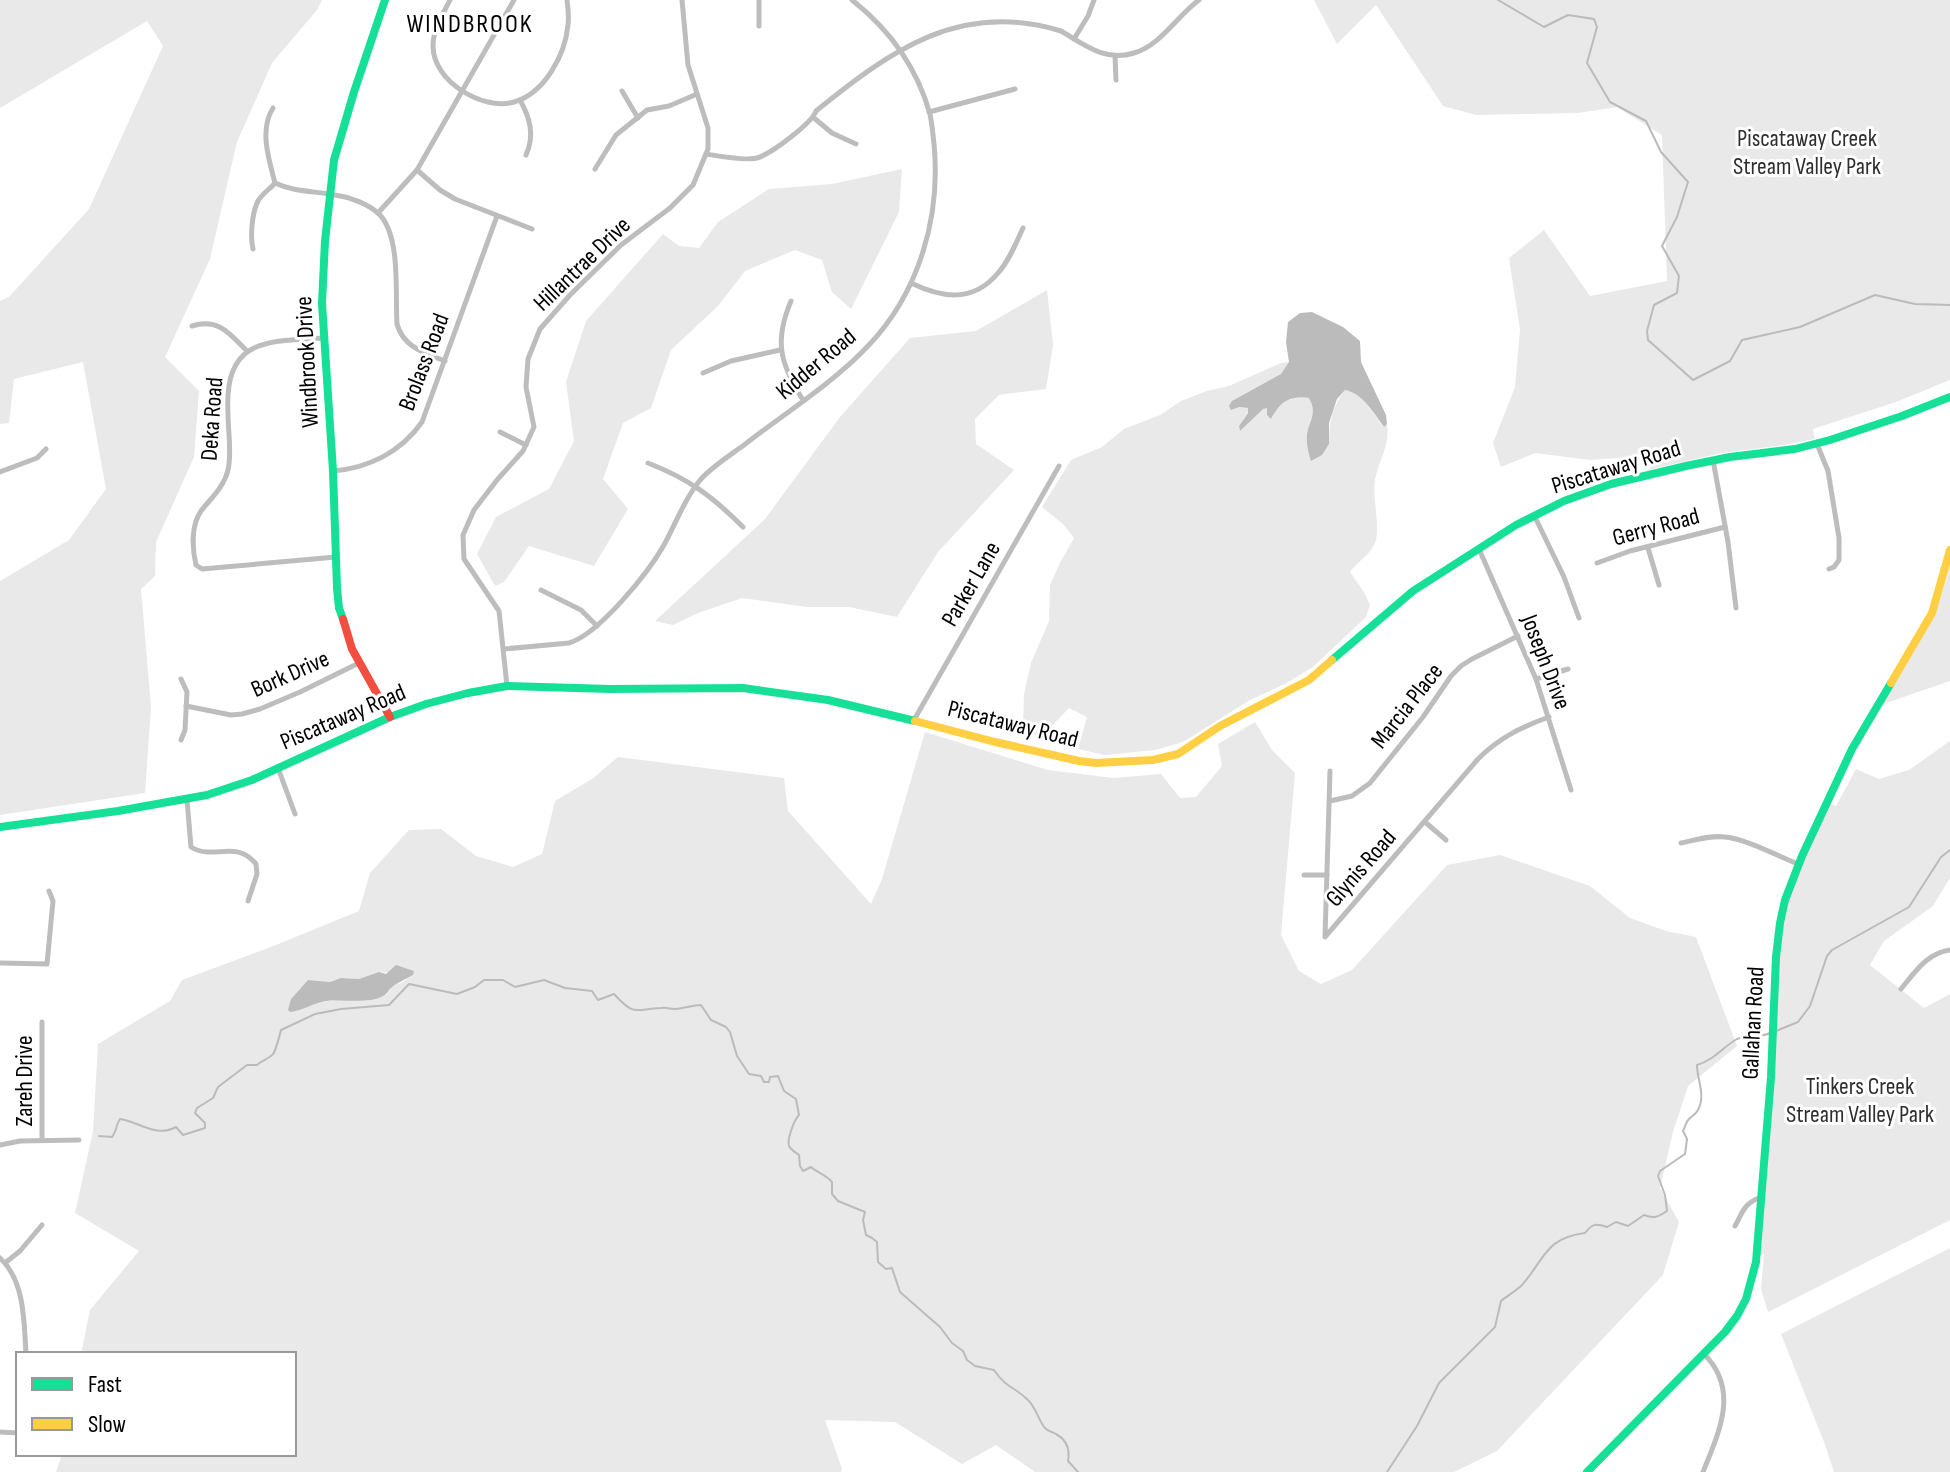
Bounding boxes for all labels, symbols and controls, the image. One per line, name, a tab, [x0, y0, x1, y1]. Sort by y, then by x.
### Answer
district label: WINDBROOK	[406, 9, 534, 40]
park label: Piscataway Creek Stream Valley Park	[1733, 124, 1881, 181]
street label: Hillantrae Drive	[527, 211, 637, 317]
street label: Windbrook Drive	[289, 296, 325, 428]
street label: Brolass Road	[392, 309, 456, 415]
street label: Kidder Road	[770, 322, 862, 406]
street label: Deka Road	[195, 376, 229, 462]
street label: Piscataway Road	[1548, 434, 1684, 500]
street label: Gerry Road	[1609, 502, 1703, 552]
street label: Parker Lane	[935, 536, 1007, 632]
street label: Joseph Drive	[1514, 610, 1577, 713]
street label: Bork Drive	[246, 644, 334, 704]
street label: Marcia Place	[1365, 658, 1449, 754]
street label: Piscataway Road	[276, 678, 410, 756]
street label: Piscataway Road	[945, 694, 1081, 754]
street label: Glynis Road	[1320, 823, 1402, 913]
street label: Gallahan Road	[1736, 966, 1770, 1080]
street label: Zareh Drive	[10, 1035, 39, 1127]
park label: Tinkers Creek Stream Valley Park	[1786, 1072, 1934, 1129]
legend	[16, 1352, 296, 1456]
text: Fast	[88, 1370, 122, 1399]
text: Slow	[88, 1410, 126, 1439]

